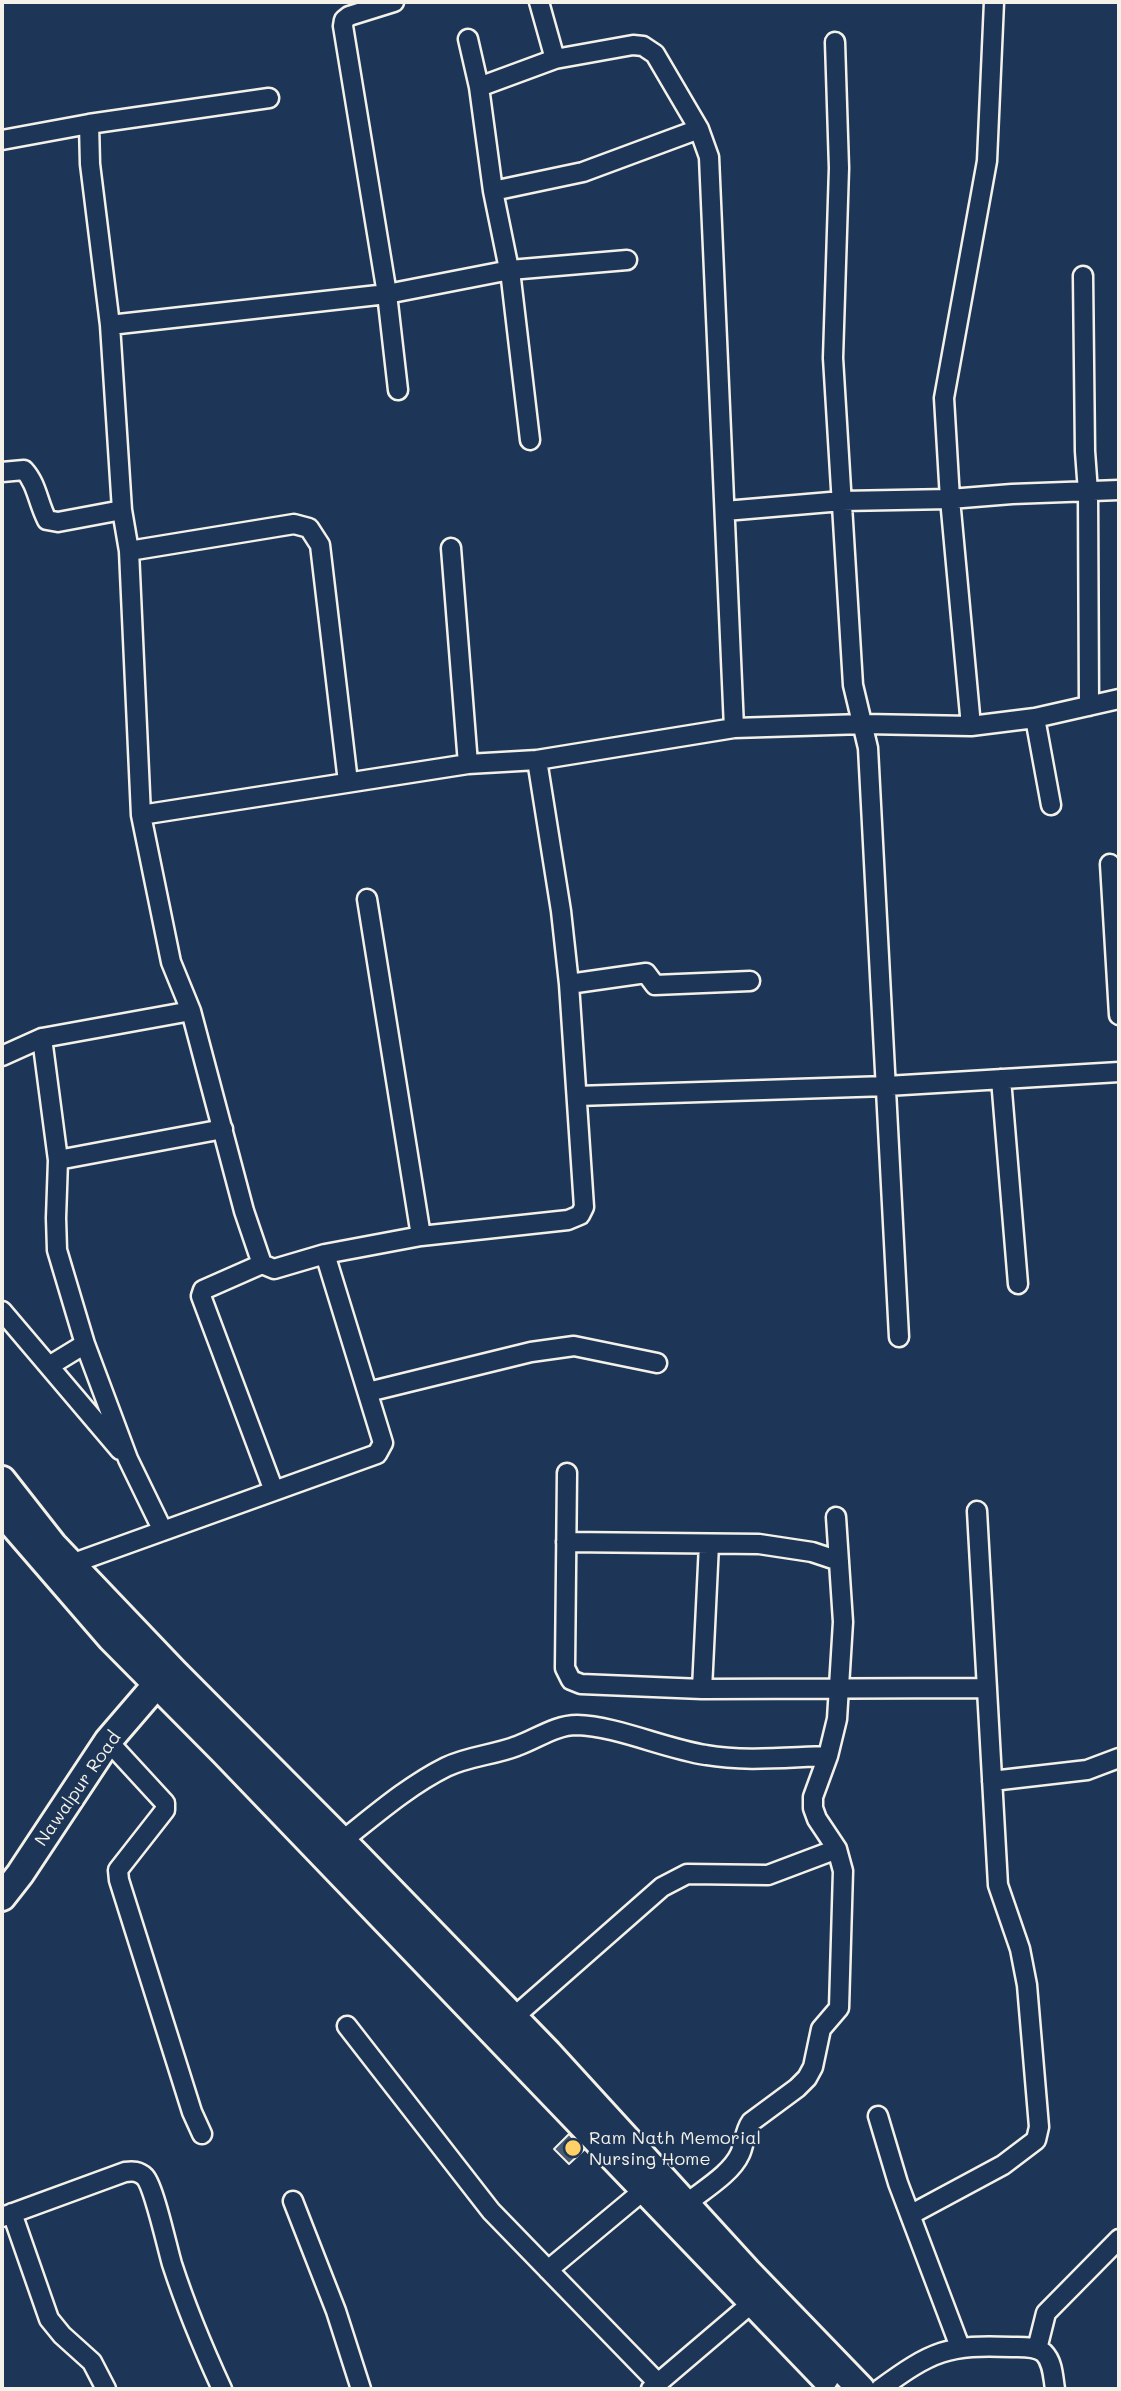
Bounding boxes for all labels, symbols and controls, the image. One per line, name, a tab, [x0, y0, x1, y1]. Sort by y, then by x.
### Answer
street label: Nawalpur Road	[30, 1728, 126, 1850]
place label: Ram Nath Memorial Nursing Home	[589, 2127, 761, 2170]
marker: Ram Nath Memorial Nursing Home	[563, 2138, 583, 2158]

